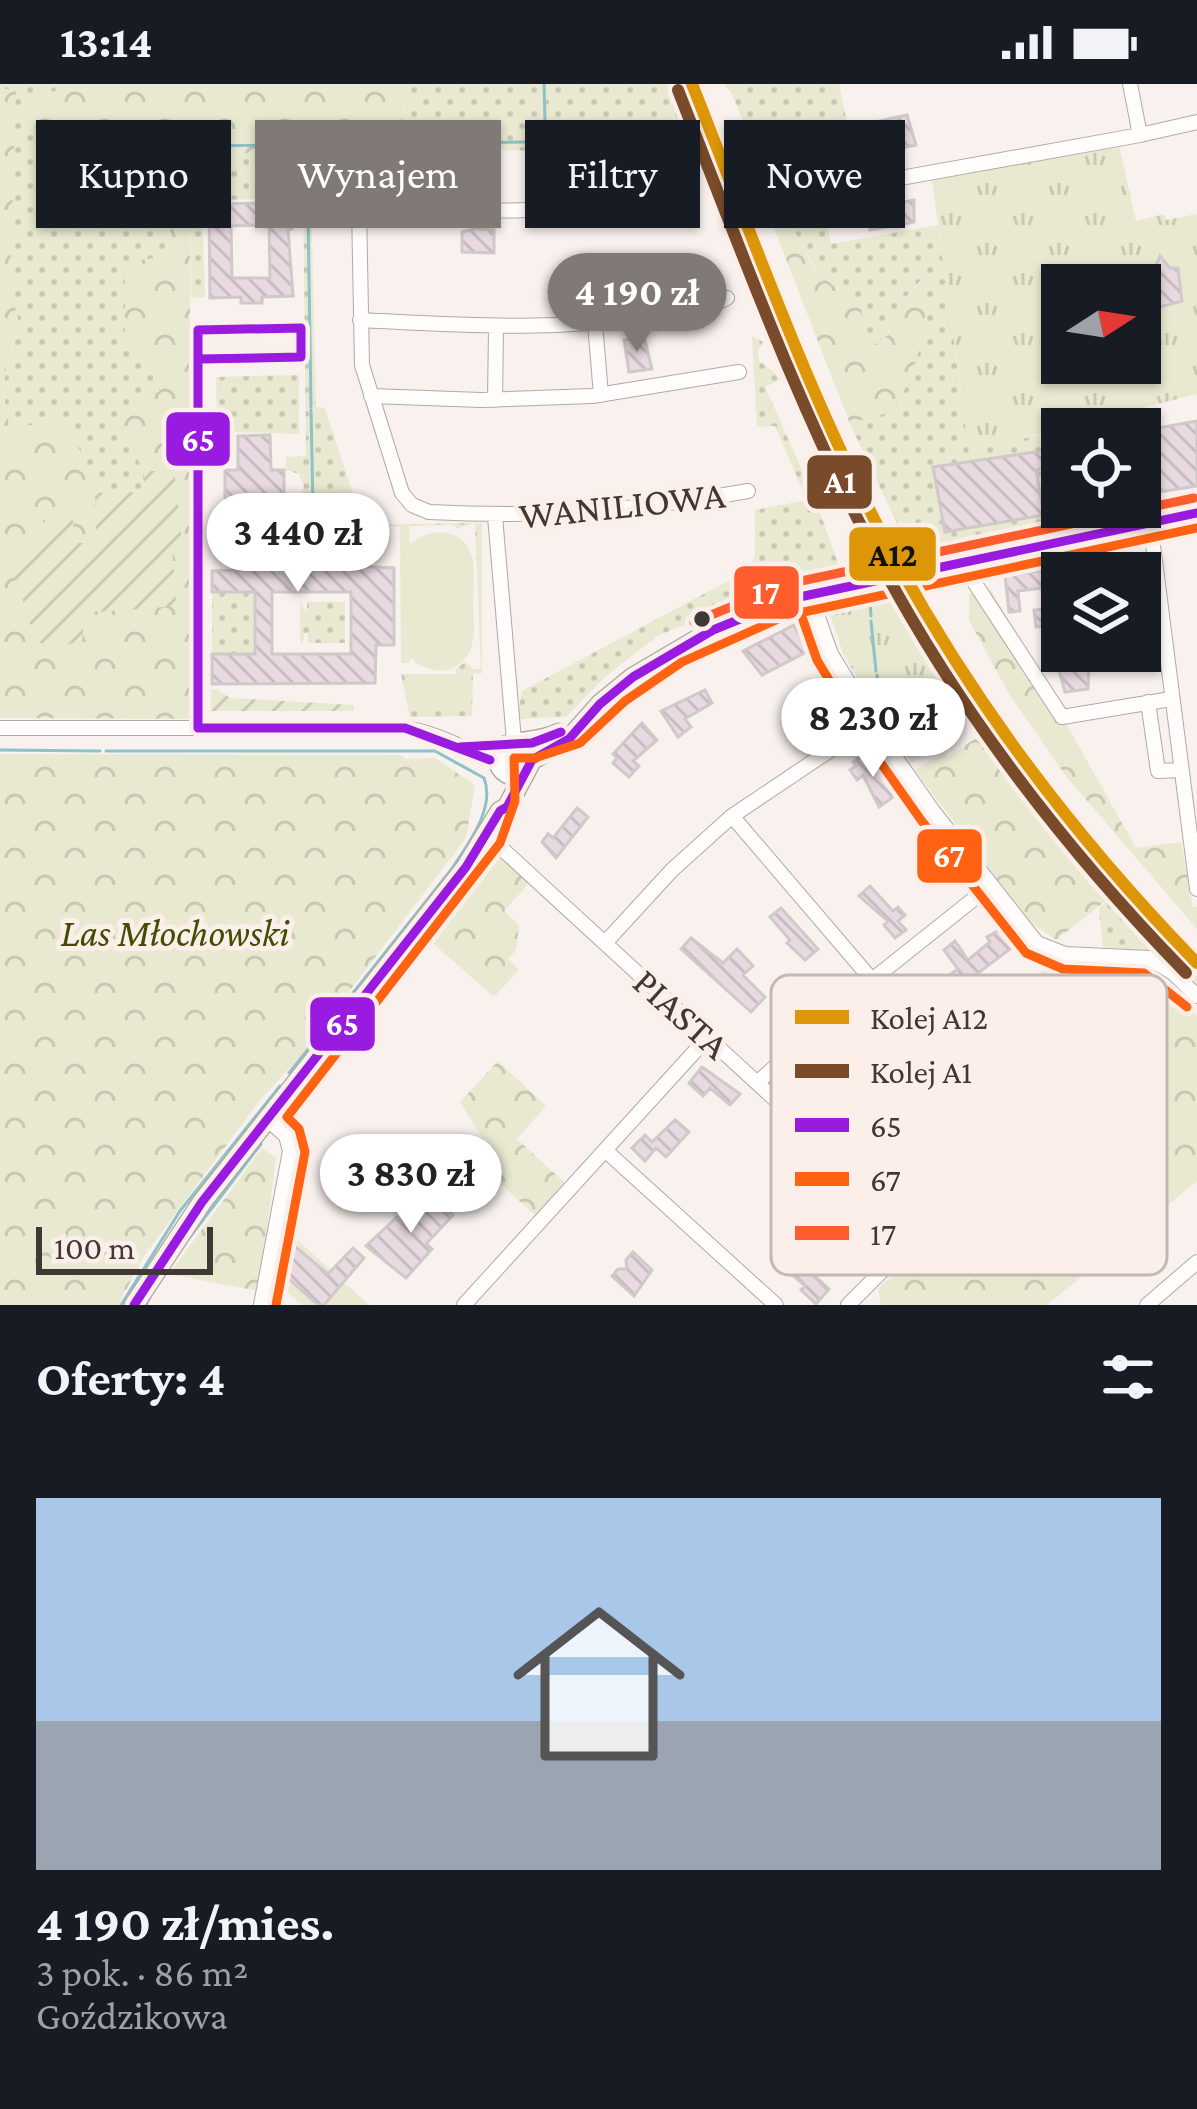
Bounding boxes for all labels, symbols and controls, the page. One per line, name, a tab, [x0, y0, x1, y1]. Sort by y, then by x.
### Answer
text: 13:14	[60, 17, 152, 67]
chip: Kupno	[36, 120, 231, 228]
chip: Wynajem	[255, 120, 501, 228]
chip: Filtry	[525, 120, 700, 228]
chip: Nowe	[724, 120, 905, 228]
pin: 4 190 zł	[513, 253, 761, 355]
north arrow	[1041, 264, 1161, 384]
map controls	[1041, 264, 1161, 672]
text: 4 190 zł	[575, 270, 699, 313]
button: locate	[1041, 408, 1161, 528]
line badge: 65	[164, 410, 232, 468]
text: 65	[181, 421, 215, 458]
line badge: A1	[805, 453, 874, 511]
text: A1	[823, 463, 856, 500]
street label: WANILIOWA	[517, 472, 728, 537]
pin: 3 440 zł	[174, 493, 422, 595]
text: 3 440 zł	[234, 510, 363, 553]
line badge: A12	[847, 525, 938, 583]
text: A12	[868, 536, 917, 573]
button: layers	[1041, 552, 1161, 672]
line badge: 17	[732, 564, 801, 621]
text: 17	[752, 574, 780, 611]
unlabelled marker	[691, 608, 713, 630]
pin: 8 230 zł	[749, 678, 997, 780]
text: 8 230 zł	[808, 695, 938, 738]
line badge: 67	[915, 827, 984, 885]
text: 67	[933, 837, 965, 874]
park label: Las Młochowski	[60, 911, 290, 954]
street label: PIASTA	[625, 959, 739, 1068]
legend	[771, 975, 1167, 1275]
line badge: 65	[308, 995, 377, 1053]
text: Kolej A12	[870, 999, 988, 1036]
text: 65	[325, 1005, 359, 1042]
text: Kolej A1	[870, 1053, 972, 1090]
text: 65	[870, 1107, 902, 1144]
pin: 3 830 zł	[287, 1134, 535, 1236]
text: 3 830 zł	[347, 1151, 475, 1194]
text: 67	[870, 1161, 901, 1198]
text: 17	[870, 1215, 896, 1252]
scale bar	[36, 1221, 213, 1274]
text: 100 m	[54, 1229, 135, 1266]
icon: filters	[1095, 1344, 1161, 1410]
text: Oferty: 4	[36, 1349, 226, 1406]
icon: home	[491, 1576, 707, 1792]
text: 4 190 zł/mies.	[36, 1894, 335, 1951]
text: 3 pok. · 86 m²	[36, 1951, 248, 1994]
text: Goździkowa	[36, 1994, 228, 2037]

